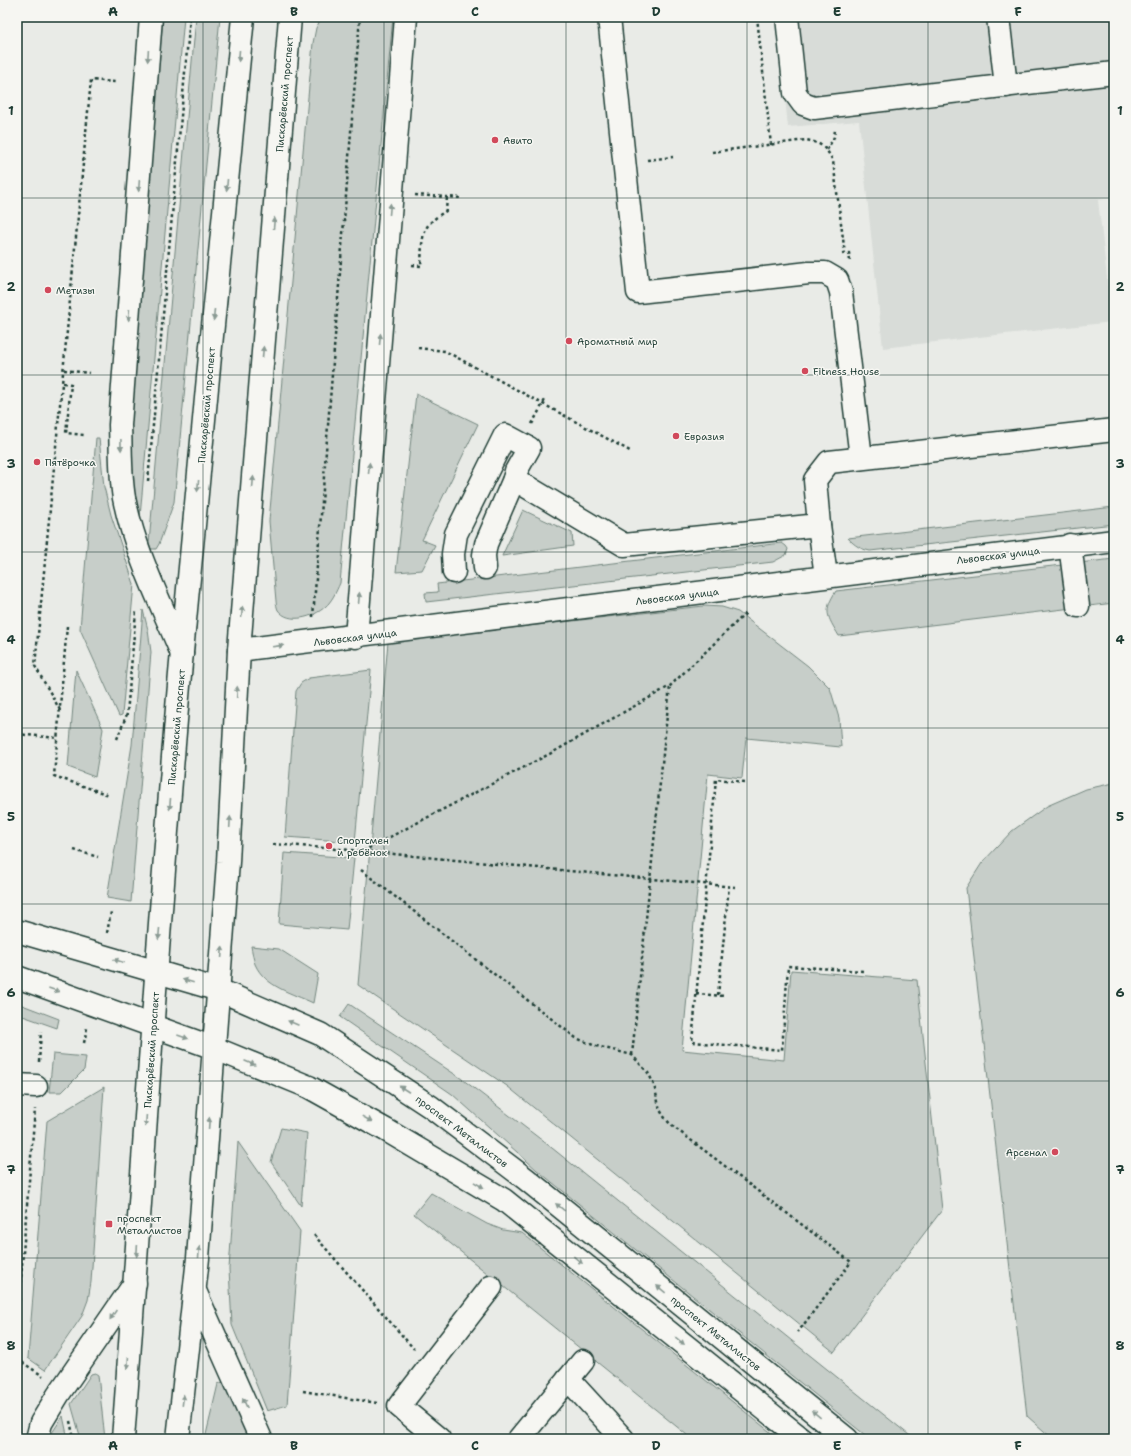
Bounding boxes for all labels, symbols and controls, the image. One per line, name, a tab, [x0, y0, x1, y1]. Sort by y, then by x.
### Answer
text: A	[108, 3, 118, 20]
text: B	[290, 3, 298, 20]
text: C	[471, 3, 479, 20]
text: D	[651, 3, 661, 20]
text: E	[833, 3, 842, 20]
text: F	[1014, 3, 1022, 20]
street label: Пискарёвский проспект	[273, 35, 296, 153]
one-way arrow	[145, 50, 152, 62]
one-way arrow	[236, 50, 243, 62]
text: 1	[8, 102, 14, 119]
text: 1	[1117, 102, 1123, 119]
place label: Авито	[503, 134, 533, 147]
marker: Авито	[490, 135, 500, 145]
one-way arrow	[135, 179, 142, 192]
one-way arrow	[224, 179, 230, 191]
one-way arrow	[387, 203, 394, 215]
one-way arrow	[270, 217, 277, 229]
text: 2	[6, 278, 16, 295]
text: 2	[1115, 278, 1125, 295]
place label: Метизы	[56, 284, 95, 297]
marker: Метизы	[43, 285, 53, 295]
one-way arrow	[125, 309, 132, 321]
one-way arrow	[211, 309, 218, 321]
one-way arrow	[376, 333, 383, 345]
place label: Ароматный мир	[577, 335, 658, 348]
marker: Ароматный мир	[564, 336, 574, 346]
street label: Пискарёвский проспект	[195, 346, 218, 464]
one-way arrow	[260, 346, 267, 358]
place label: Fitness House	[813, 365, 880, 378]
marker: Fitness House	[800, 366, 810, 376]
place label: Евразия	[684, 430, 724, 443]
marker: Евразия	[671, 431, 681, 441]
one-way arrow	[118, 439, 124, 452]
text: 3	[6, 455, 16, 472]
text: 3	[1115, 455, 1125, 472]
place label: Пятёрочка	[45, 456, 96, 469]
marker: Пятёрочка	[32, 457, 42, 467]
one-way arrow	[366, 462, 373, 474]
one-way arrow	[249, 476, 256, 488]
one-way arrow	[195, 480, 201, 492]
street label: Львовская улица	[956, 544, 1041, 567]
street label: Львовская улица	[635, 585, 720, 608]
one-way arrow	[355, 592, 362, 604]
one-way arrow	[239, 606, 246, 618]
street label: Львовская улица	[313, 626, 398, 649]
text: 4	[6, 631, 16, 648]
text: 4	[1115, 631, 1125, 648]
one-way arrow	[272, 643, 284, 649]
street label: Пискарёвский проспект	[165, 668, 188, 786]
one-way arrow	[234, 685, 240, 698]
one-way arrow	[166, 798, 173, 810]
text: 5	[7, 808, 15, 825]
text: 5	[1116, 808, 1124, 825]
one-way arrow	[227, 816, 234, 828]
place label: Спортсмен и ребёнок	[337, 834, 389, 859]
marker: Спортсмен и ребёнок	[324, 841, 334, 851]
one-way arrow	[156, 928, 163, 940]
one-way arrow	[219, 946, 226, 958]
one-way arrow	[112, 958, 124, 964]
one-way arrow	[181, 978, 193, 984]
text: 6	[6, 984, 16, 1001]
text: 6	[1115, 984, 1125, 1001]
one-way arrow	[48, 988, 60, 994]
street label: Пискарёвский проспект	[141, 991, 162, 1108]
one-way arrow	[287, 1019, 299, 1025]
one-way arrow	[177, 1034, 189, 1040]
one-way arrow	[245, 1060, 257, 1066]
one-way arrow	[399, 1086, 410, 1093]
street label: проспект Металлистов	[413, 1092, 510, 1170]
one-way arrow	[142, 1115, 149, 1127]
one-way arrow	[361, 1116, 373, 1123]
one-way arrow	[205, 1117, 212, 1129]
place label: Арсенал	[1006, 1146, 1047, 1159]
marker: Арсенал	[1050, 1147, 1060, 1157]
text: 7	[6, 1161, 16, 1178]
text: 7	[1115, 1161, 1125, 1178]
one-way arrow	[473, 1182, 485, 1189]
one-way arrow	[555, 1202, 565, 1211]
place label: проспект Металлистов	[117, 1212, 182, 1237]
marker: проспект Металлистов	[104, 1219, 114, 1229]
one-way arrow	[133, 1245, 140, 1257]
one-way arrow	[195, 1246, 202, 1258]
one-way arrow	[573, 1255, 584, 1264]
one-way arrow	[656, 1284, 666, 1293]
street label: проспект Металлистов	[668, 1293, 763, 1374]
one-way arrow	[109, 1310, 117, 1320]
text: 8	[6, 1337, 16, 1354]
one-way arrow	[674, 1337, 685, 1346]
text: 8	[1115, 1337, 1125, 1354]
one-way arrow	[125, 1357, 132, 1369]
one-way arrow	[179, 1394, 186, 1406]
one-way arrow	[242, 1397, 248, 1409]
one-way arrow	[811, 1410, 822, 1419]
text: A	[108, 1437, 118, 1454]
text: B	[290, 1437, 298, 1454]
text: C	[471, 1437, 479, 1454]
text: D	[651, 1437, 661, 1454]
text: E	[833, 1437, 842, 1454]
text: F	[1014, 1437, 1022, 1454]

